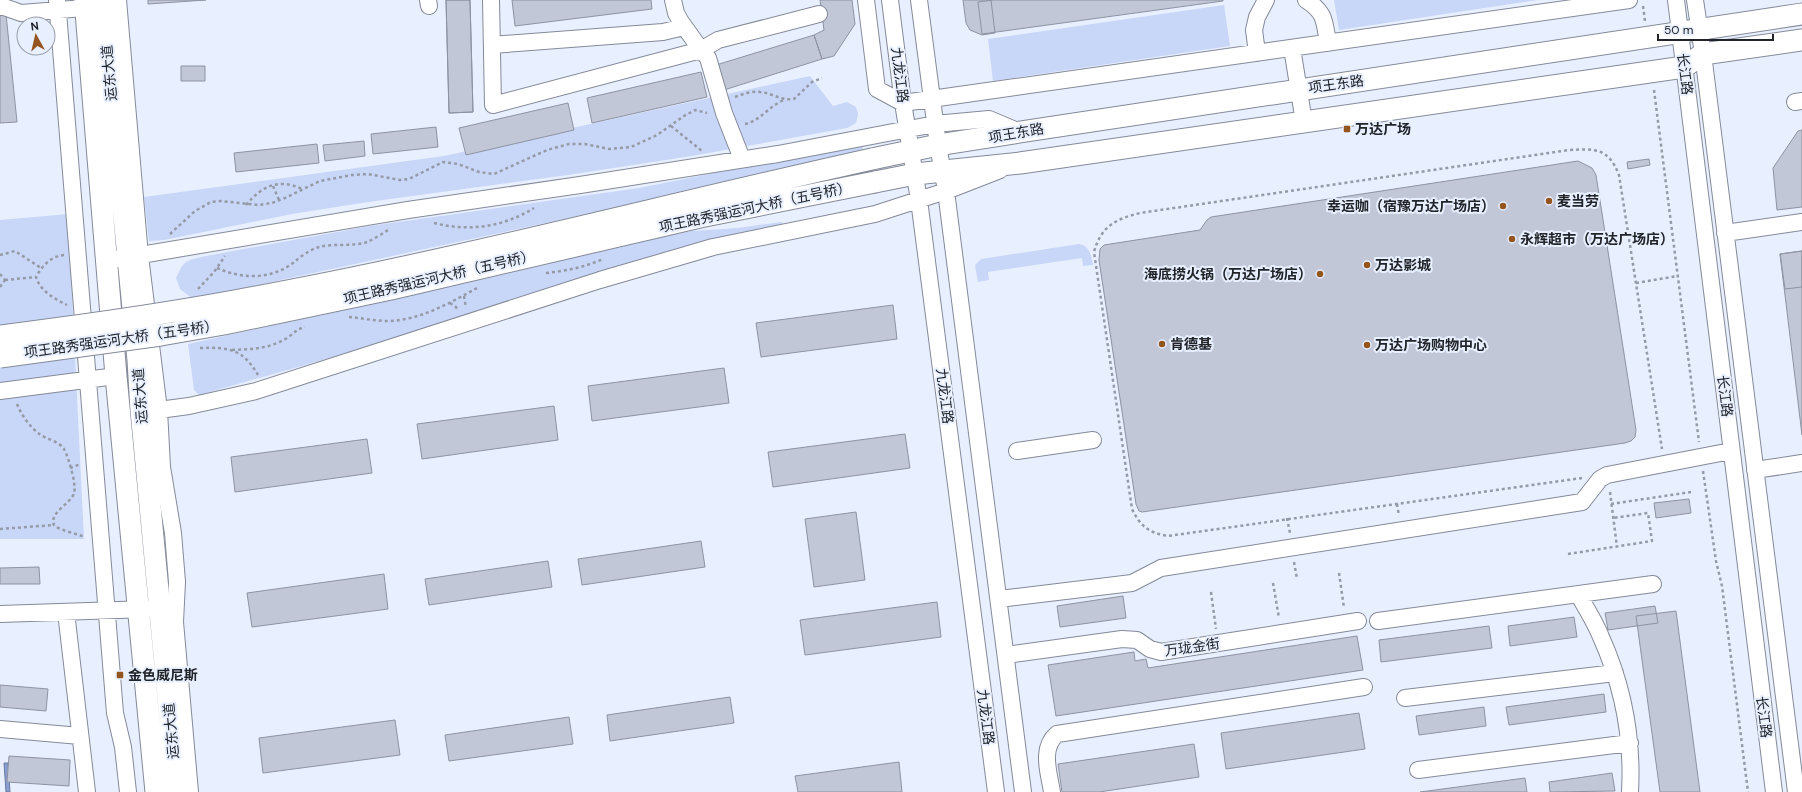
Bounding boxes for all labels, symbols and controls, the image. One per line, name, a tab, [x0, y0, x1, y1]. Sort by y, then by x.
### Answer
north arrow	[16, 16, 56, 56]
scale bar	[1658, 16, 1773, 42]
text: N	[30, 19, 40, 34]
text: 50 m	[1664, 22, 1693, 38]
street label: 运东大道	[98, 44, 120, 102]
street label: 九龙江路	[888, 46, 912, 104]
street label: 长江路	[1674, 52, 1696, 96]
street label: 项王东路	[1307, 71, 1365, 97]
street label: 项王东路	[987, 119, 1045, 147]
place label: 万达广场	[1355, 120, 1411, 138]
marker: 万达广场	[1342, 124, 1352, 134]
street label: 项王路秀强运河大桥（五号桥）	[657, 178, 853, 236]
place label: 麦当劳	[1557, 192, 1599, 210]
marker: 麦当劳	[1544, 196, 1554, 206]
place label: 幸运咖（宿豫万达广场店）	[1327, 197, 1495, 215]
marker: 幸运咖（宿豫万达广场店）	[1498, 201, 1508, 211]
place label: 永辉超市（万达广场店）	[1520, 230, 1674, 248]
marker: 永辉超市（万达广场店）	[1507, 234, 1517, 244]
street label: 项王路秀强运河大桥（五号桥）	[341, 246, 537, 308]
place label: 万达影城	[1375, 256, 1431, 274]
marker: 万达影城	[1362, 260, 1372, 270]
place label: 海底捞火锅（万达广场店）	[1144, 265, 1312, 283]
marker: 海底捞火锅（万达广场店）	[1315, 269, 1325, 279]
street label: 项王路秀强运河大桥（五号桥）	[23, 316, 219, 362]
place label: 肯德基	[1170, 335, 1212, 353]
place label: 万达广场购物中心	[1375, 336, 1487, 354]
marker: 肯德基	[1157, 339, 1167, 349]
marker: 万达广场购物中心	[1362, 340, 1372, 350]
street label: 运东大道	[129, 367, 151, 425]
street label: 九龙江路	[933, 367, 957, 425]
street label: 长江路	[1714, 374, 1736, 418]
street label: 万珑金街	[1163, 634, 1221, 660]
place label: 金色威尼斯	[128, 666, 198, 684]
marker: 金色威尼斯	[115, 670, 125, 680]
street label: 九龙江路	[974, 688, 998, 746]
street label: 长江路	[1753, 695, 1775, 739]
street label: 运东大道	[160, 702, 182, 760]

